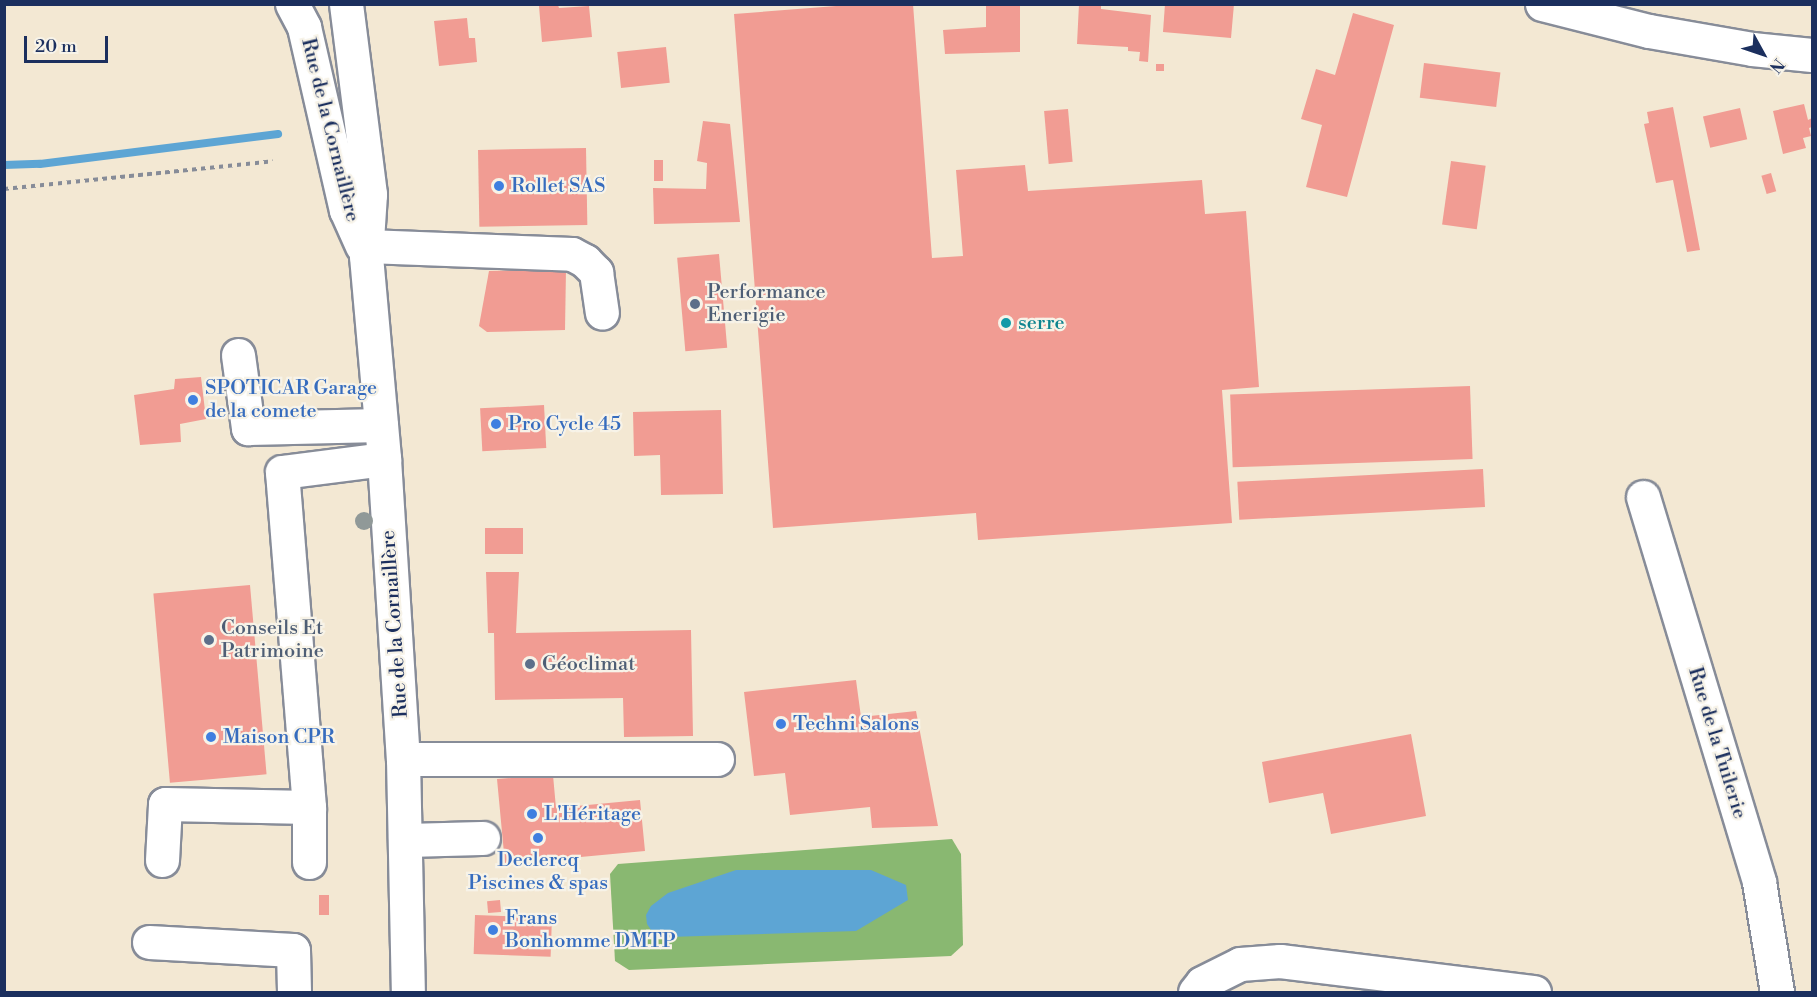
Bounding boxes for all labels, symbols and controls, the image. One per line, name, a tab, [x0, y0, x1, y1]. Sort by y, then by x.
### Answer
scale bar	[27, 24, 111, 62]
north arrow	[1733, 24, 1793, 84]
text: 20 m	[35, 35, 77, 58]
street label: Rue de la Cornaillère	[296, 36, 364, 224]
text: N	[1765, 54, 1789, 77]
place label: Rollet SAS	[511, 174, 605, 198]
marker: Rollet SAS	[492, 179, 506, 193]
place label: Performance Enerigie	[707, 280, 825, 327]
marker: Performance Enerigie	[688, 297, 702, 311]
place label: serre	[1018, 311, 1064, 335]
marker: serre	[999, 316, 1013, 330]
place label: SPOTICAR Garage de la comete	[205, 376, 377, 423]
marker: SPOTICAR Garage de la comete	[186, 393, 200, 407]
place label: Pro Cycle 45	[508, 412, 621, 436]
marker: Pro Cycle 45	[489, 417, 503, 431]
street label: Rue de la Cornaillère	[376, 529, 414, 719]
place label: Conseils Et Patrimoine	[221, 616, 324, 663]
marker: Conseils Et Patrimoine	[202, 633, 216, 647]
place label: Géoclimat	[542, 652, 635, 676]
marker: Géoclimat	[523, 657, 537, 671]
street label: Rue de la Tuilerie	[1683, 664, 1751, 822]
place label: Techni Salons	[793, 712, 919, 736]
marker: Techni Salons	[774, 717, 788, 731]
place label: Maison CPR	[223, 725, 335, 749]
marker: Maison CPR	[204, 730, 218, 744]
place label: L'Héritage	[544, 802, 641, 826]
marker: L'Héritage	[525, 807, 539, 821]
marker: Declercq Piscines & spas	[531, 831, 545, 845]
place label: Declercq Piscines & spas	[468, 848, 608, 895]
place label: Frans Bonhomme DMTP	[505, 906, 676, 953]
marker: Frans Bonhomme DMTP	[486, 923, 500, 937]

